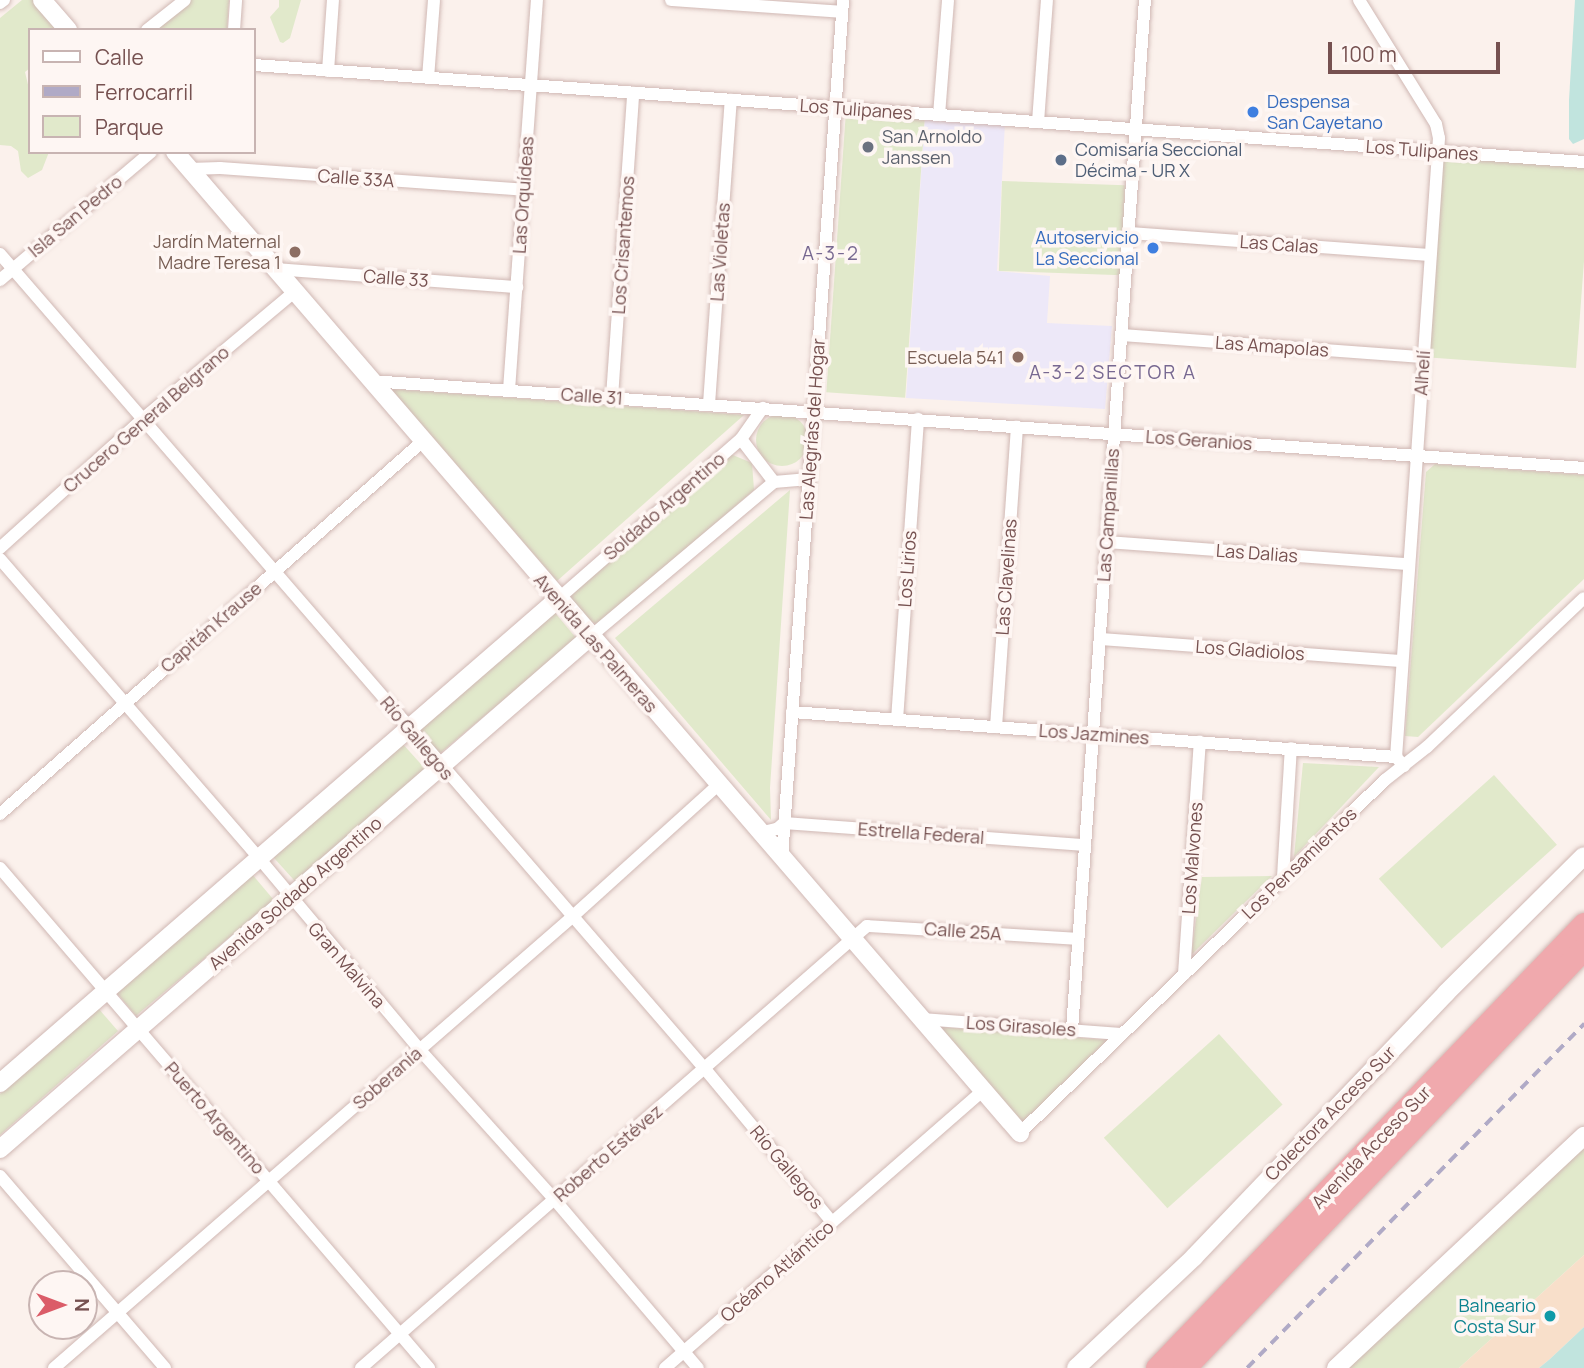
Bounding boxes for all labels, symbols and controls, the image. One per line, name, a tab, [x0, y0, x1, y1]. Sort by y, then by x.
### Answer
legend	[28, 28, 256, 154]
scale bar	[1332, 28, 1504, 72]
text: 100 m	[1341, 40, 1397, 68]
text: Calle	[95, 43, 144, 71]
text: Ferrocarril	[95, 78, 193, 106]
place label: Despensa San Cayetano	[1267, 91, 1383, 134]
street label: Los Tulipanes	[799, 94, 913, 124]
marker: Despensa San Cayetano	[1245, 104, 1261, 120]
text: Parque	[95, 113, 164, 141]
place label: San Arnoldo Janssen	[882, 126, 982, 168]
street label: Los Tulipanes	[1365, 135, 1479, 165]
street label: Las Orquídeas	[508, 136, 538, 254]
marker: San Arnoldo Janssen	[860, 139, 876, 155]
place label: Comisaría Seccional Décima - UR X	[1075, 139, 1242, 182]
marker: Comisaría Seccional Décima - UR X	[1053, 152, 1069, 168]
street label: Calle 33A	[317, 165, 395, 191]
street label: Isla San Pedro	[24, 171, 126, 261]
street label: Los Crisantemos	[607, 175, 639, 315]
street label: Las Violetas	[706, 202, 734, 302]
place label: Autoservicio La Seccional	[1035, 227, 1139, 270]
street label: Las Calas	[1239, 230, 1319, 258]
place label: Jardín Maternal Madre Teresa 1	[153, 231, 281, 274]
marker: Autoservicio La Seccional	[1145, 240, 1161, 256]
district label: A-3-2	[803, 243, 859, 265]
marker: Jardín Maternal Madre Teresa 1	[287, 244, 303, 260]
street label: Calle 33	[363, 265, 429, 291]
street label: Las Amapolas	[1214, 331, 1330, 361]
street label: Las Alegrías del Hogar	[795, 338, 829, 520]
street label: Crucero General Belgrano	[59, 341, 233, 497]
place label: Escuela 541	[907, 346, 1004, 368]
marker: Escuela 541	[1010, 349, 1026, 365]
street label: Alhelí	[1410, 350, 1434, 396]
district label: A-3-2 SECTOR A	[1031, 362, 1195, 384]
street label: Calle 31	[560, 383, 624, 409]
street label: Los Geranios	[1145, 425, 1253, 455]
street label: Soldado Argentino	[599, 448, 729, 564]
street label: Las Campanillas	[1093, 448, 1123, 582]
street label: Las Clavelinas	[991, 518, 1021, 636]
street label: Los Lirios	[894, 530, 920, 608]
street label: Las Dalias	[1215, 539, 1299, 567]
street label: Avenida Las Palmeras	[530, 569, 662, 717]
street label: Capitán Krause	[156, 577, 266, 677]
street label: Los Gladiolos	[1195, 635, 1305, 665]
street label: Río Gallegos	[376, 692, 458, 784]
street label: Los Jazmines	[1038, 719, 1150, 749]
street label: Los Malvones	[1177, 801, 1207, 915]
street label: Los Pensamientos	[1237, 803, 1361, 923]
street label: Avenida Soldado Argentino	[204, 812, 386, 974]
street label: Estrella Federal	[857, 818, 985, 848]
street label: Gran Malvina	[304, 918, 390, 1012]
street label: Calle 25A	[924, 918, 1002, 944]
street label: Los Girasoles	[965, 1011, 1077, 1041]
street label: Colectora Acceso Sur	[1260, 1041, 1400, 1185]
street label: Soberanía	[348, 1042, 426, 1114]
street label: Puerto Argentino	[160, 1058, 270, 1178]
street label: Avenida Acceso Sur	[1307, 1081, 1435, 1213]
street label: Roberto Estévez	[549, 1100, 667, 1206]
street label: Río Gallegos	[746, 1121, 828, 1213]
street label: Océano Atlántico	[716, 1216, 838, 1326]
north arrow	[28, 1270, 98, 1340]
place label: Balneario Costa Sur	[1454, 1295, 1536, 1338]
text: N	[69, 1298, 95, 1312]
marker: Balneario Costa Sur	[1542, 1308, 1558, 1324]

